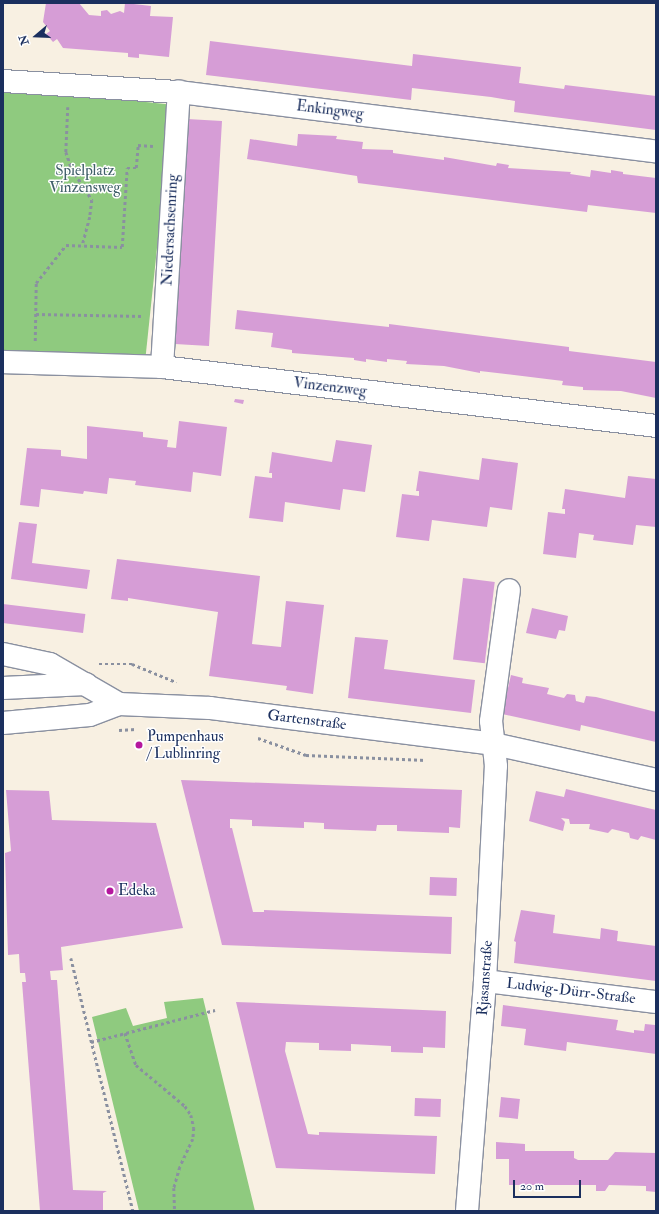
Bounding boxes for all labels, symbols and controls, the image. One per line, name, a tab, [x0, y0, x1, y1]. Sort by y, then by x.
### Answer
north arrow	[16, 16, 56, 56]
text: N	[16, 33, 32, 47]
street label: Enkingweg	[295, 97, 365, 123]
park label: Spielplatz Vinzensweg	[49, 161, 121, 196]
street label: Niedersachsenring	[158, 174, 182, 286]
street label: Vinzenzweg	[292, 374, 368, 400]
street label: Gartenstraße	[267, 706, 347, 734]
place label: Pumpenhaus / Lublinring	[147, 727, 224, 762]
marker: Pumpenhaus / Lublinring	[134, 740, 144, 750]
place label: Edeka	[118, 882, 156, 900]
marker: Edeka	[105, 886, 115, 896]
street label: Rjasanstraße	[473, 940, 497, 1016]
street label: Ludwig-Dürr-Straße	[506, 974, 636, 1008]
scale bar	[515, 1172, 583, 1198]
text: 20 m	[520, 1179, 544, 1194]

